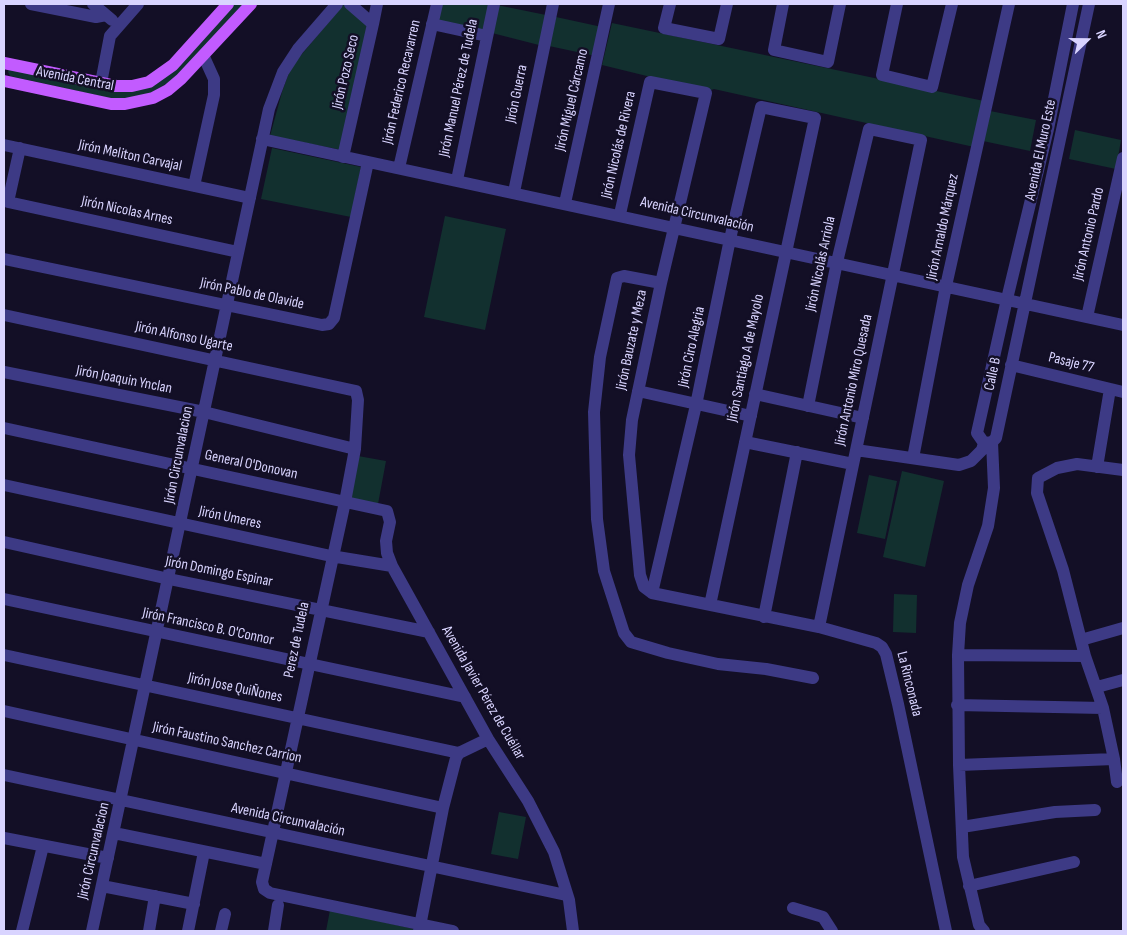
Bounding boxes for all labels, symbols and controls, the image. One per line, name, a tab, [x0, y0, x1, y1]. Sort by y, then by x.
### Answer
north arrow	[1062, 15, 1112, 65]
street label: Jirón Manuel Pérez de Tudela	[436, 17, 482, 159]
street label: Jirón Federico Recavarren	[379, 18, 425, 146]
text: N	[1092, 28, 1111, 41]
street label: Jirón Pozo Seco	[329, 33, 363, 111]
street label: Jirón Miguel Cárcamo	[551, 47, 593, 153]
street label: Avenida Central	[35, 63, 115, 95]
street label: Jirón Guerra	[502, 63, 532, 125]
street label: Jirón Nicolás de Rivera	[598, 89, 640, 201]
street label: Avenida El Muro Este	[1022, 98, 1060, 202]
street label: Jirón Meliton Carvajal	[77, 136, 183, 176]
street label: Jirón Arnaldo Márquez	[923, 172, 963, 282]
street label: Jirón Antonio Pardo	[1070, 186, 1108, 282]
street label: Jirón Nicolas Arnes	[80, 193, 174, 229]
street label: Avenida Circunvalación	[639, 193, 755, 237]
street label: Jirón Nicolás Arriola	[802, 215, 840, 313]
street label: Jirón Pablo de Olavide	[198, 274, 306, 314]
street label: Jirón Bauzate y Meza	[613, 288, 651, 392]
street label: Jirón Santiago A de Mayolo	[724, 292, 768, 424]
street label: Jirón Ciro Alegria	[675, 305, 709, 389]
street label: Jirón Antonio Miro Quesada	[831, 313, 877, 447]
street label: Jirón Alfonso Ugarte	[134, 318, 234, 356]
street label: Pasaje 77	[1046, 349, 1096, 377]
street label: Calle B	[981, 356, 1005, 392]
street label: Jirón Joaquin Ynclan	[75, 362, 173, 398]
street label: Jirón Circunvalacion	[161, 405, 197, 505]
street label: General O'Donovan	[203, 446, 299, 484]
street label: Jirón Umeres	[197, 503, 263, 533]
street label: Jirón Domingo Espinar	[164, 553, 274, 591]
street label: Perez de Tudela	[280, 600, 314, 680]
street label: Jirón Francisco B. O'Connor	[141, 604, 275, 650]
street label: Avenida Javier Pérez de Cuéllar	[437, 623, 529, 763]
street label: La Rinconada	[892, 650, 926, 718]
street label: Jirón Jose QuiÑones	[186, 669, 284, 707]
street label: Jirón Faustino Sanchez Carrion	[151, 718, 303, 768]
street label: Avenida Circunvalación	[230, 799, 346, 841]
street label: Jirón Circunvalacion	[74, 801, 114, 901]

